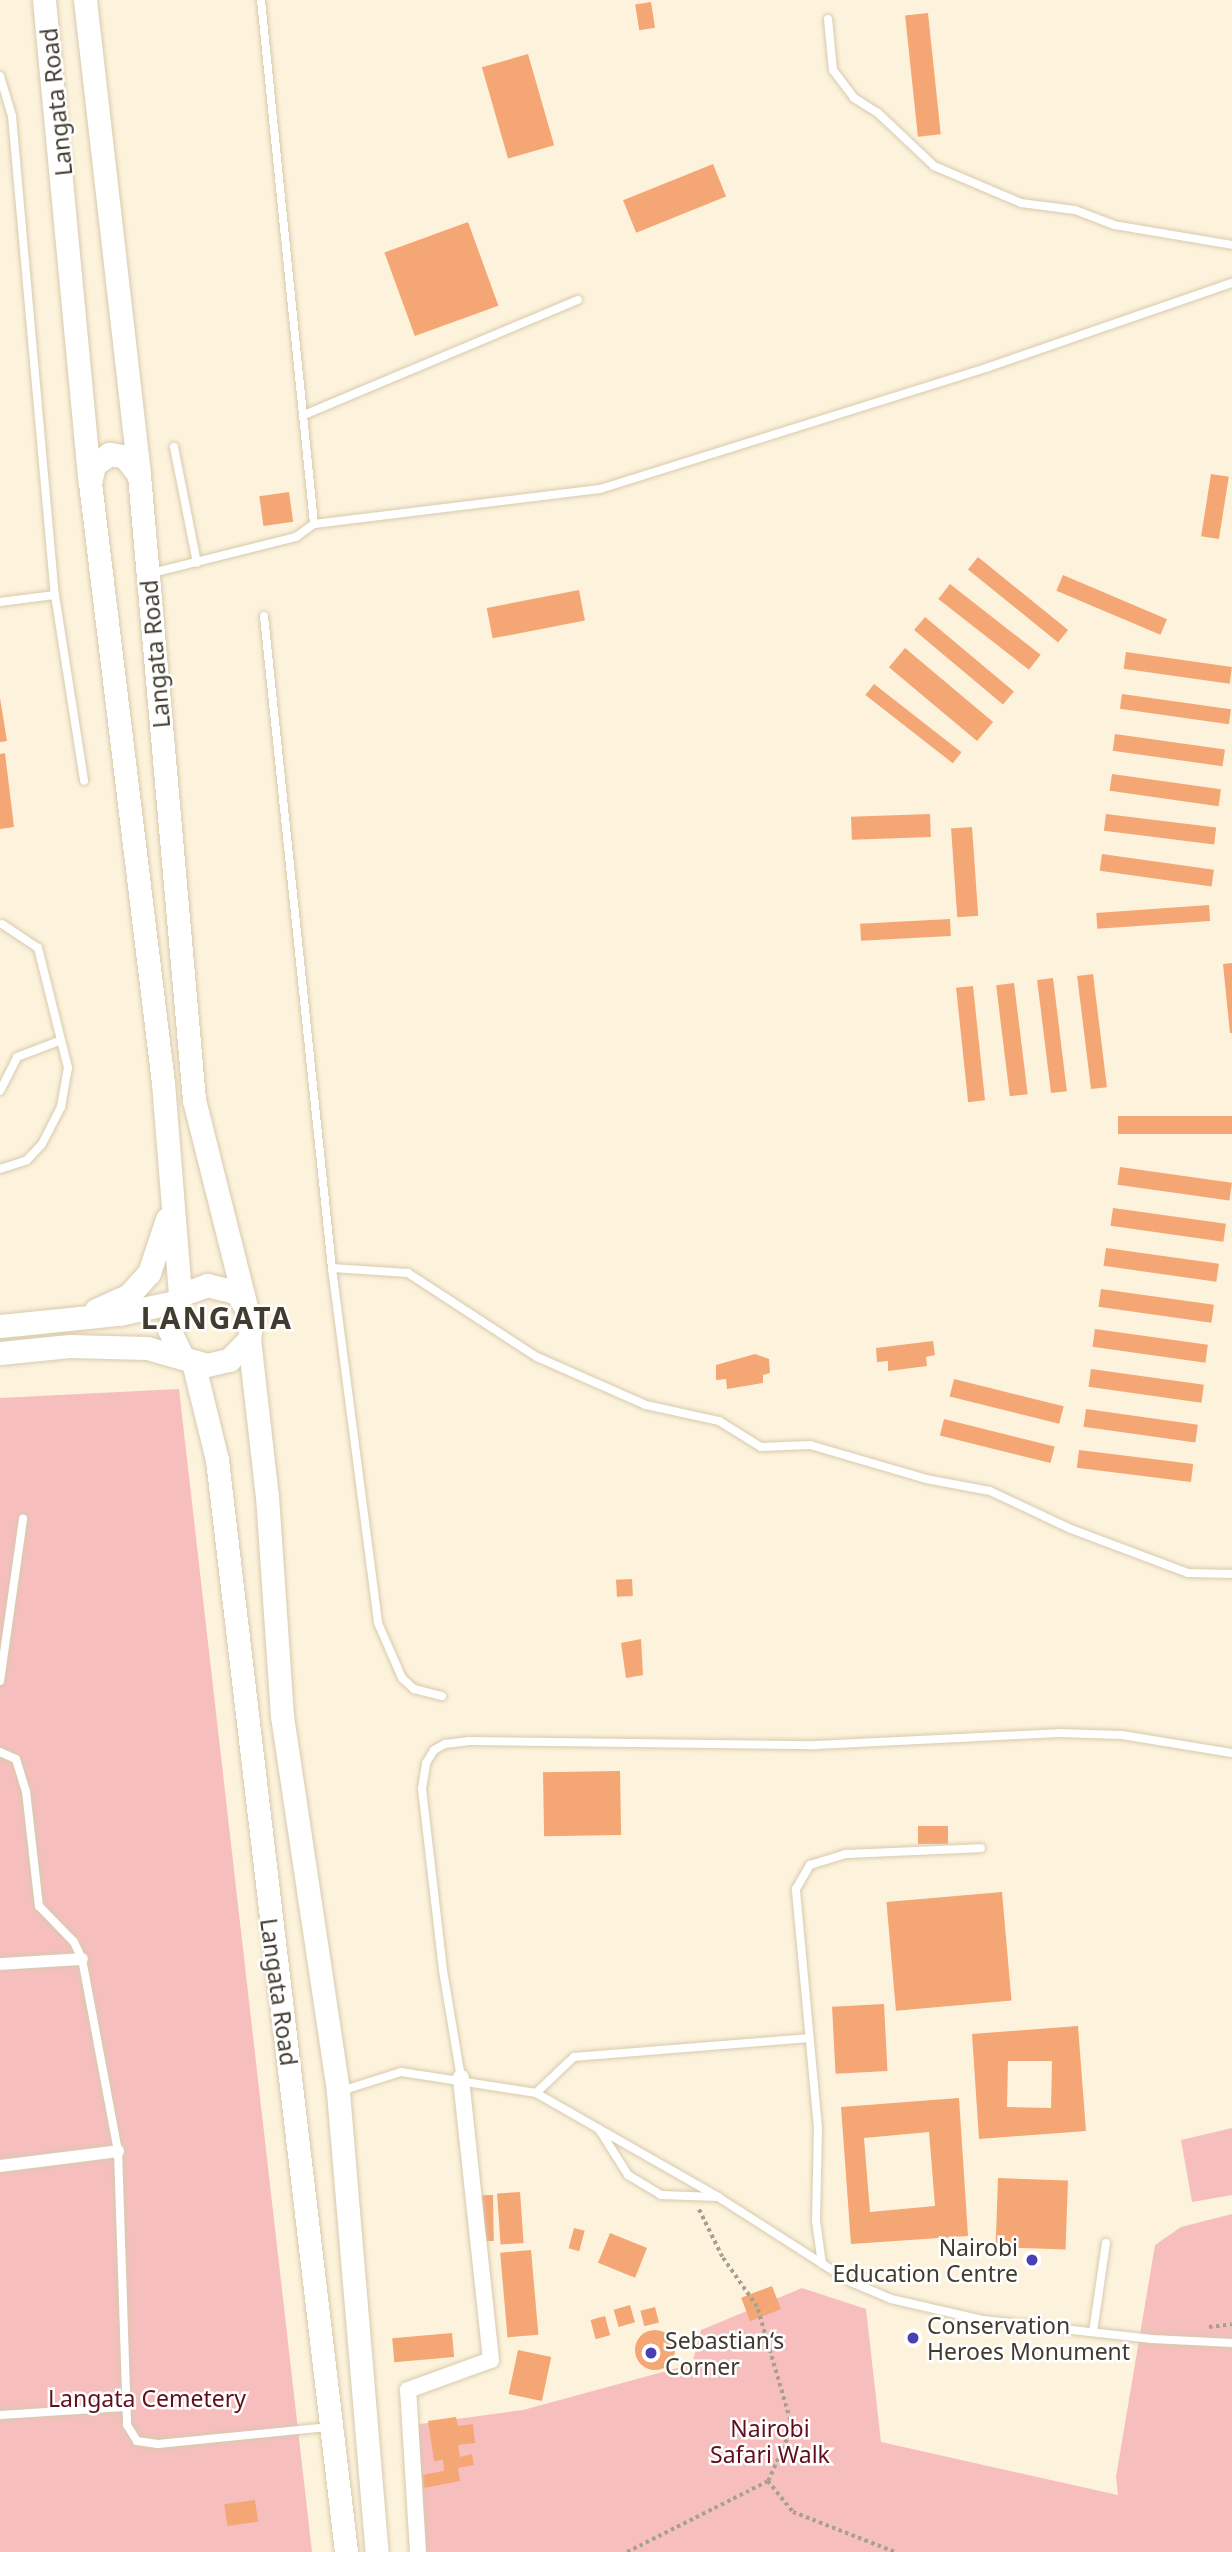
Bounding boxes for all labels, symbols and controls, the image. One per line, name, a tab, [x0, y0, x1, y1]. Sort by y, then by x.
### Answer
street label: Langata Road	[35, 27, 77, 177]
street label: Langata Road	[135, 579, 175, 729]
district label: LANGATA	[142, 1300, 292, 1336]
street label: Langata Road	[255, 1916, 303, 2068]
place label: Nairobi Education Centre	[833, 2233, 1018, 2287]
marker: Nairobi Education Centre	[1024, 2252, 1040, 2268]
place label: Conservation Heroes Monument	[927, 2311, 1130, 2365]
place label: Sebastian‘s Corner	[665, 2326, 784, 2380]
marker: Conservation Heroes Monument	[905, 2330, 921, 2346]
marker: Sebastian‘s Corner	[643, 2345, 659, 2361]
park label: Langata Cemetery	[48, 2384, 246, 2412]
park label: Nairobi Safari Walk	[710, 2414, 830, 2468]

